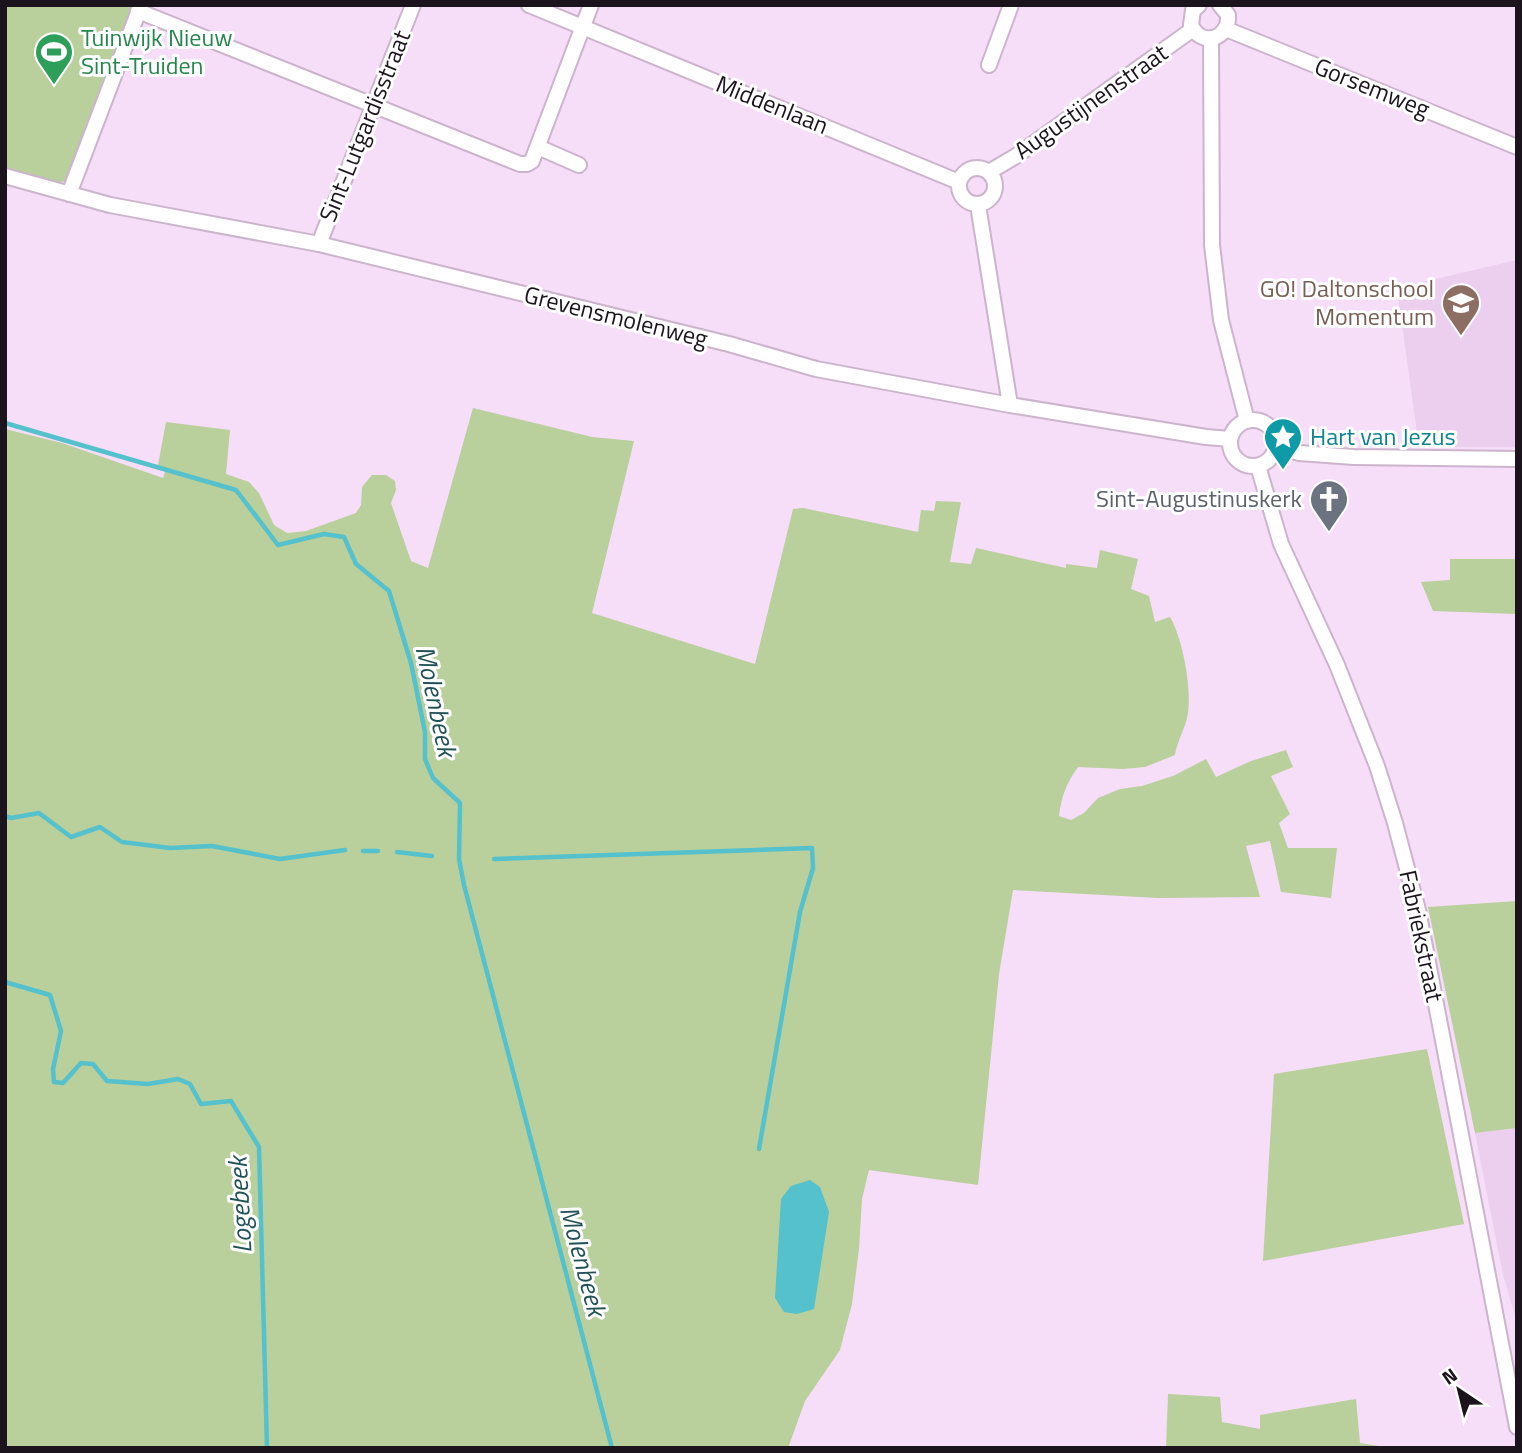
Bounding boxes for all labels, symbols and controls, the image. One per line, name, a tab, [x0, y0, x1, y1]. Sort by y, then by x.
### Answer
place label: Tuinwijk Nieuw Sint-Truiden	[81, 19, 233, 83]
street label: Sint-Lutgardisstraat	[309, 24, 419, 227]
sports icon: Tuinwijk Nieuw Sint-Truiden	[33, 31, 75, 86]
street label: Augustijnenstraat	[1006, 34, 1175, 168]
street label: Gorsemweg	[1309, 48, 1435, 127]
street label: Middenlaan	[711, 65, 834, 143]
place label: GO! Daltonschool Momentum	[1260, 270, 1434, 334]
street label: Grevensmolenweg	[521, 276, 712, 356]
school or university icon: GO! Daltonschool Momentum	[1440, 282, 1482, 337]
place icon: Hart van Jezus	[1262, 416, 1304, 471]
place label: Hart van Jezus	[1310, 418, 1456, 454]
church icon: Sint-Augustinuskerk	[1308, 478, 1350, 533]
place label: Sint-Augustinuskerk	[1096, 480, 1302, 516]
water label: Molenbeek	[406, 642, 468, 763]
street label: Fabriekstraat	[1390, 867, 1454, 1006]
water label: Logebeek	[217, 1152, 261, 1254]
water label: Molenbeek	[550, 1202, 618, 1323]
north arrow	[1424, 1355, 1494, 1425]
text: N	[1435, 1360, 1463, 1391]

